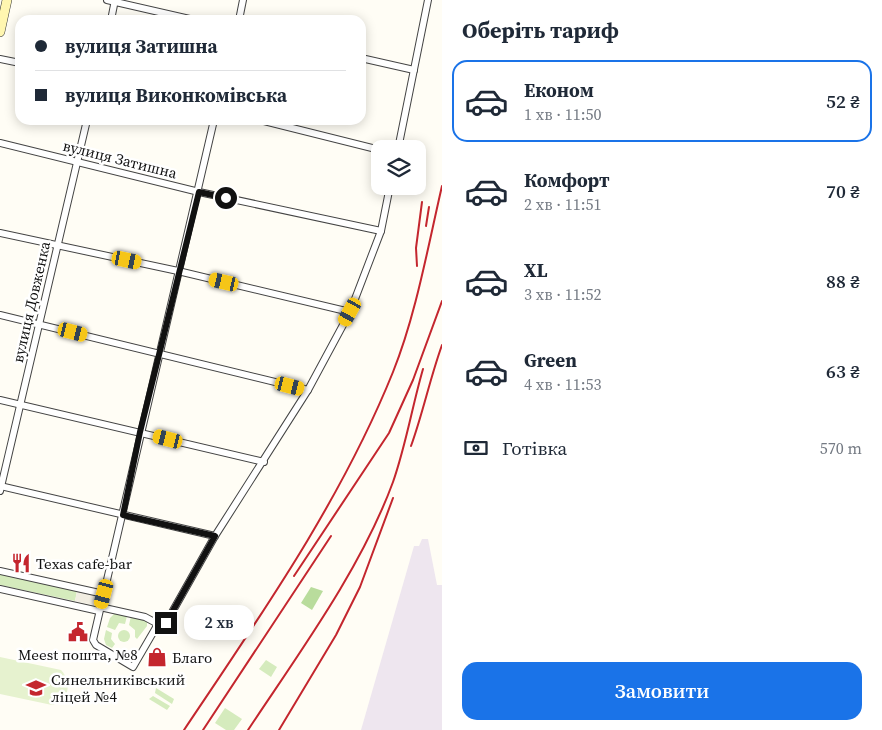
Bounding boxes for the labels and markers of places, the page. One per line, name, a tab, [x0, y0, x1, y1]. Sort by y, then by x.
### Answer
restaurant icon: Texas cafe-bar	[10, 552, 32, 574]
place label: Texas cafe-bar	[36, 553, 133, 574]
public building icon: Meest пошта, №8	[67, 621, 89, 643]
place label: Meest пошта, №8	[18, 644, 138, 665]
shop icon: Благо	[146, 646, 168, 668]
place label: Благо	[172, 647, 212, 668]
place label: Синельниківський ліцей №4	[51, 669, 186, 707]
school or university icon: Синельниківський ліцей №4	[25, 677, 47, 699]

